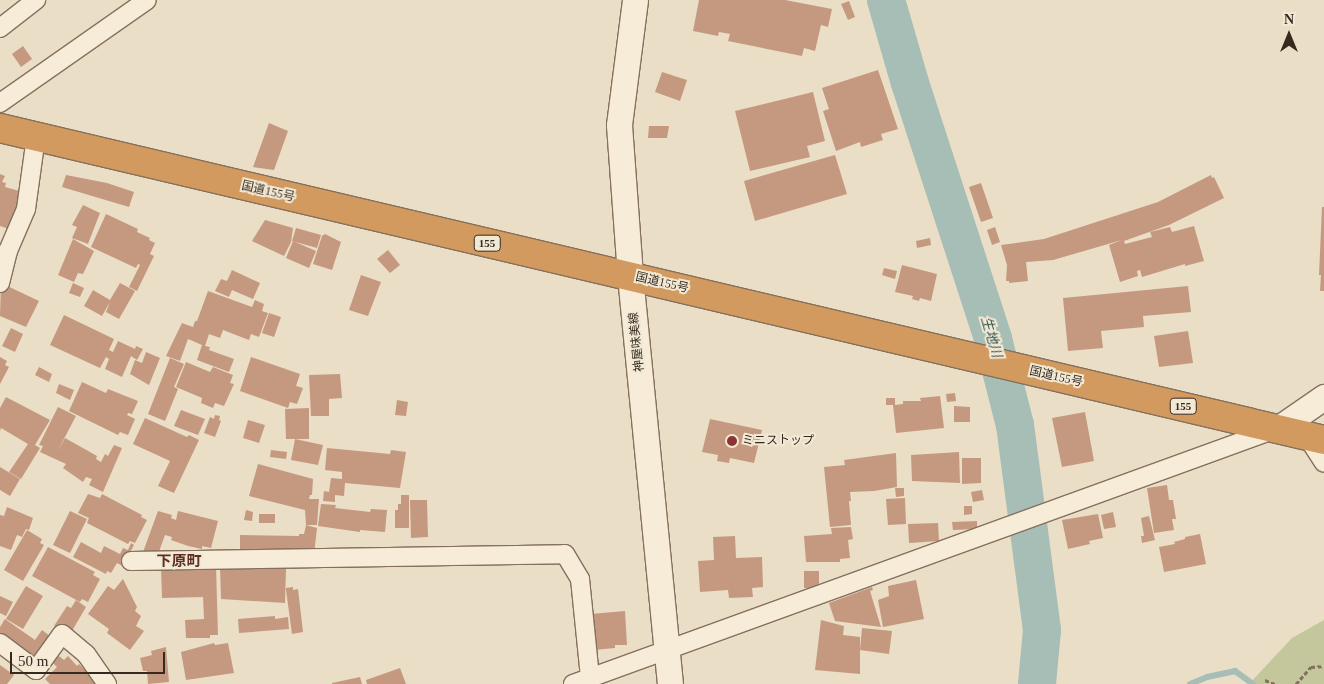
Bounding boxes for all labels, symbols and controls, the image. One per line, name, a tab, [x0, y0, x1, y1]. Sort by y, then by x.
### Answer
north arrow	[1264, 10, 1314, 60]
text: N	[1284, 12, 1294, 27]
street label: 国道155号	[240, 179, 296, 205]
road number: 155	[473, 234, 501, 252]
street label: 国道155号	[634, 270, 690, 296]
street label: 神屋味美線	[627, 311, 647, 373]
water label: 生地川	[977, 314, 1005, 360]
street label: 国道155号	[1028, 364, 1084, 390]
road number: 155	[1169, 398, 1197, 414]
place label: ミニストップ	[742, 434, 814, 448]
marker: ミニストップ	[726, 435, 738, 447]
district label: 下原町	[157, 553, 201, 571]
scale bar	[12, 642, 168, 674]
text: 50 m	[18, 653, 48, 669]

